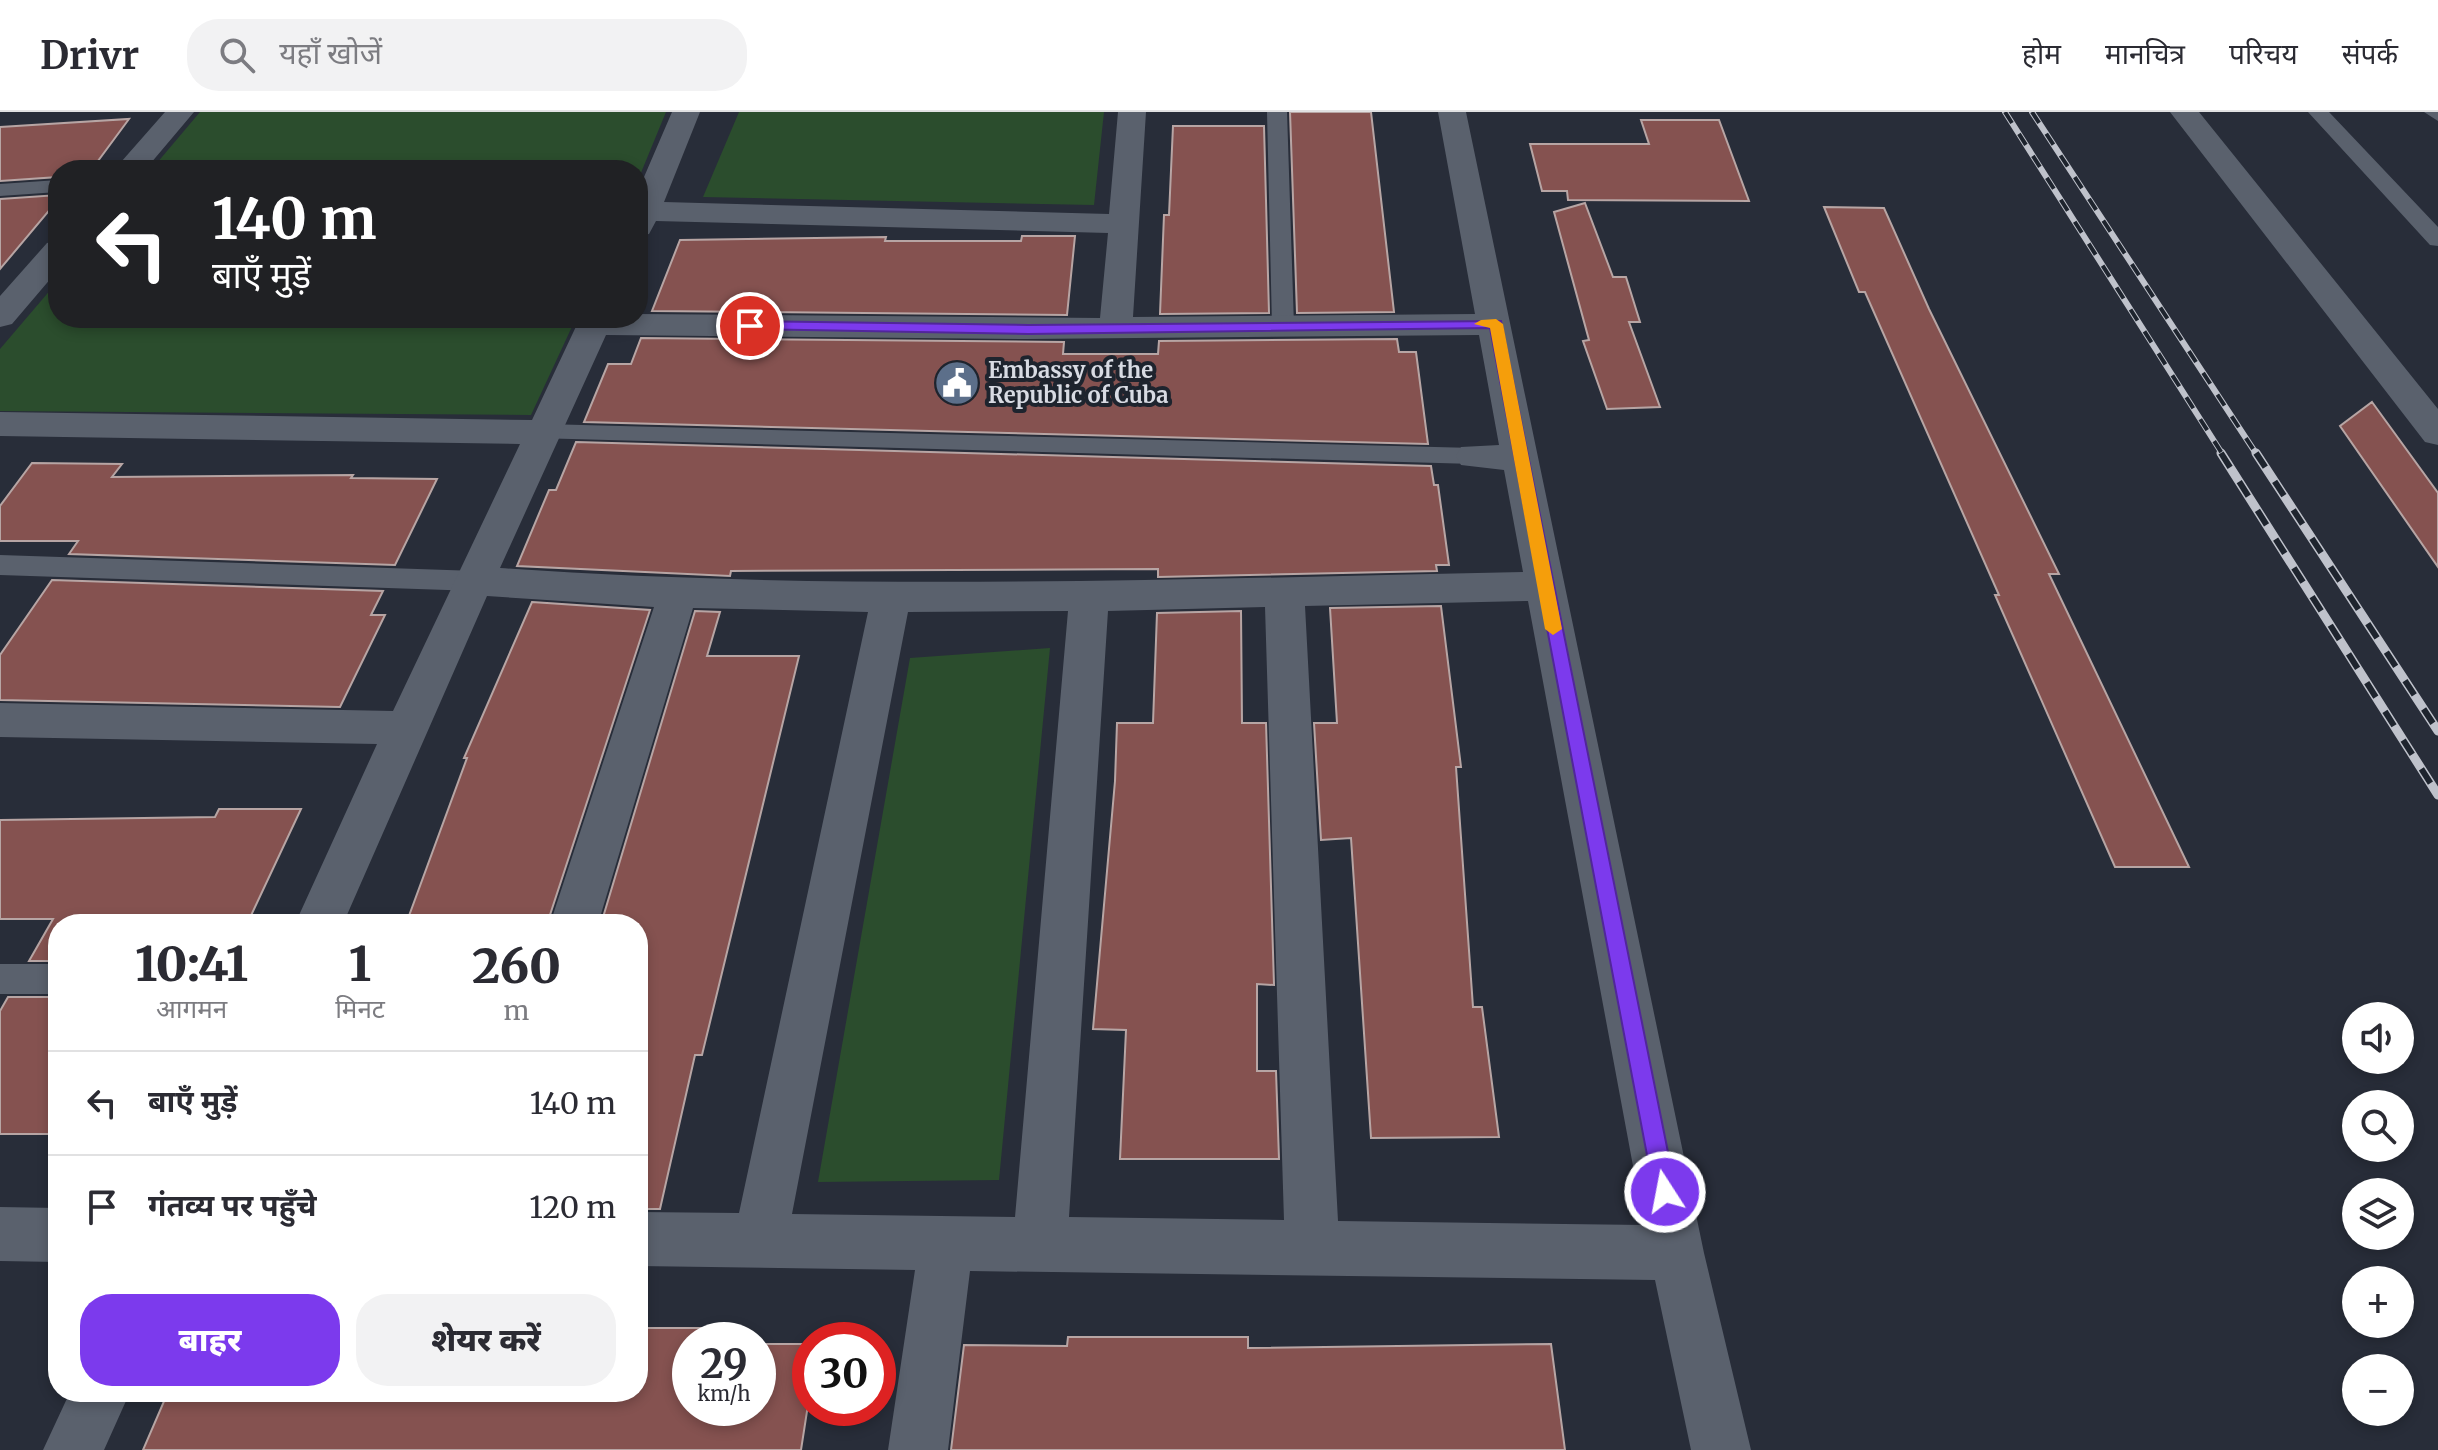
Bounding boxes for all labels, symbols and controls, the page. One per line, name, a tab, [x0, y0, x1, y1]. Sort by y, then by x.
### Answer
search box	[187, 19, 747, 91]
text: Drivr	[40, 32, 139, 79]
icon: search	[215, 33, 259, 77]
text: यहाँ खोजें	[279, 34, 382, 72]
text: होम	[2022, 36, 2061, 72]
text: मानचित्र	[2105, 36, 2185, 72]
text: परिचय	[2229, 36, 2298, 72]
text: संपर्क	[2342, 36, 2398, 72]
text: 140 m	[212, 184, 377, 254]
icon: left	[80, 192, 184, 296]
text: बाएँ मुड़ें	[212, 253, 311, 298]
pin	[716, 292, 784, 360]
icon: arrive	[728, 304, 772, 348]
place label: Embassy of the Republic of Cuba	[988, 356, 1169, 409]
public building icon: Embassy of the Republic of Cuba	[933, 359, 981, 407]
text: 10:41	[135, 934, 248, 994]
text: 1	[349, 934, 371, 994]
text: 260	[472, 936, 561, 996]
text: आगमन	[156, 992, 227, 1025]
text: मिनट	[335, 992, 385, 1025]
text: m	[504, 994, 529, 1027]
map controls	[2342, 1002, 2414, 1426]
button: sound	[2342, 1002, 2414, 1074]
icon: left	[80, 1081, 124, 1125]
text: बाएँ मुड़ें	[148, 1082, 237, 1120]
text: 140 m	[530, 1084, 616, 1122]
button: search	[2342, 1090, 2414, 1162]
position arrow	[1623, 1150, 1707, 1234]
button: layers	[2342, 1178, 2414, 1250]
icon: arrive	[80, 1185, 124, 1229]
text: गंतव्य पर पहुँचे	[148, 1186, 316, 1224]
text: 120 m	[529, 1188, 616, 1226]
button: +	[2342, 1266, 2414, 1338]
button: बाहर	[80, 1294, 340, 1386]
button: शेयर करें	[356, 1294, 616, 1386]
speed limit sign: 30	[792, 1322, 896, 1426]
text: 29	[700, 1339, 748, 1389]
button: −	[2342, 1354, 2414, 1426]
text: km/h	[698, 1381, 750, 1406]

